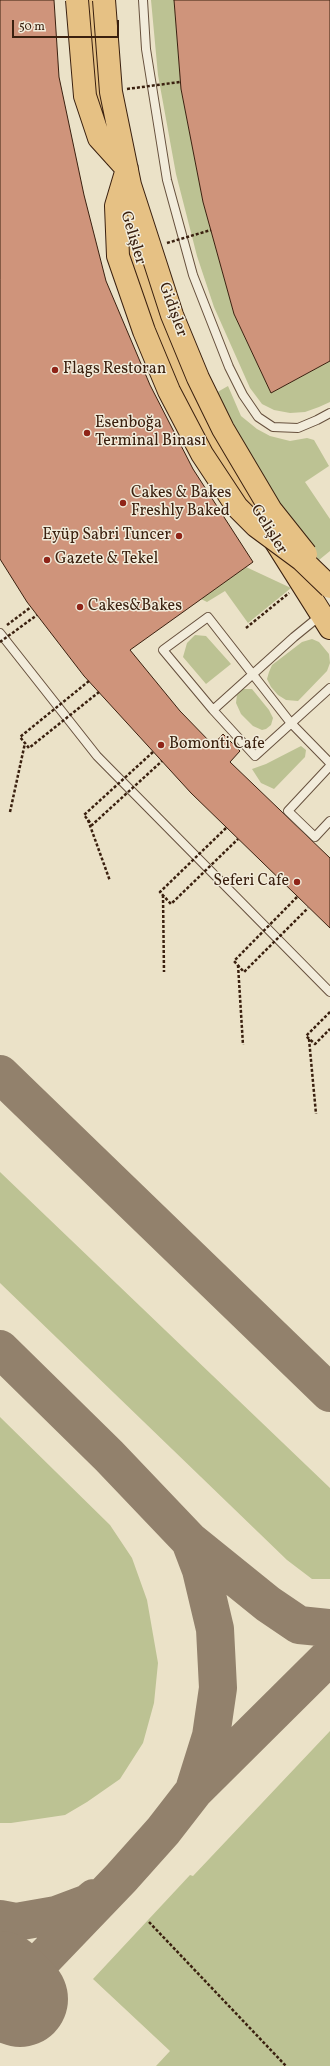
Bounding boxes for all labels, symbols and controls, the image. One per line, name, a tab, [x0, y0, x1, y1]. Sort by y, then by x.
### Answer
scale bar	[14, 12, 121, 38]
text: 50 m	[19, 19, 45, 35]
street label: Gelişler	[115, 209, 149, 267]
street label: Gidişler	[153, 280, 191, 340]
place label: Flags Restoran	[63, 360, 166, 380]
marker: Flags Restoran	[50, 365, 60, 375]
place label: Esenboğa Terminal Binası	[95, 414, 206, 452]
marker: Esenboğa Terminal Binası	[82, 428, 92, 438]
place label: Cakes & Bakes Freshly Baked	[131, 484, 231, 522]
marker: Cakes & Bakes Freshly Baked	[118, 498, 128, 508]
street label: Gelişler	[245, 502, 291, 558]
place label: Eyüp Sabri Tuncer	[42, 526, 171, 546]
marker: Eyüp Sabri Tuncer	[174, 531, 184, 541]
place label: Gazete & Tekel	[55, 550, 158, 570]
marker: Gazete & Tekel	[42, 555, 52, 565]
place label: Cakes&Bakes	[88, 597, 182, 617]
marker: Cakes&Bakes	[75, 602, 85, 612]
place label: Bomonti Cafe	[169, 735, 265, 755]
marker: Bomonti Cafe	[156, 740, 166, 750]
place label: Seferi Cafe	[213, 872, 289, 892]
marker: Seferi Cafe	[292, 877, 302, 887]

